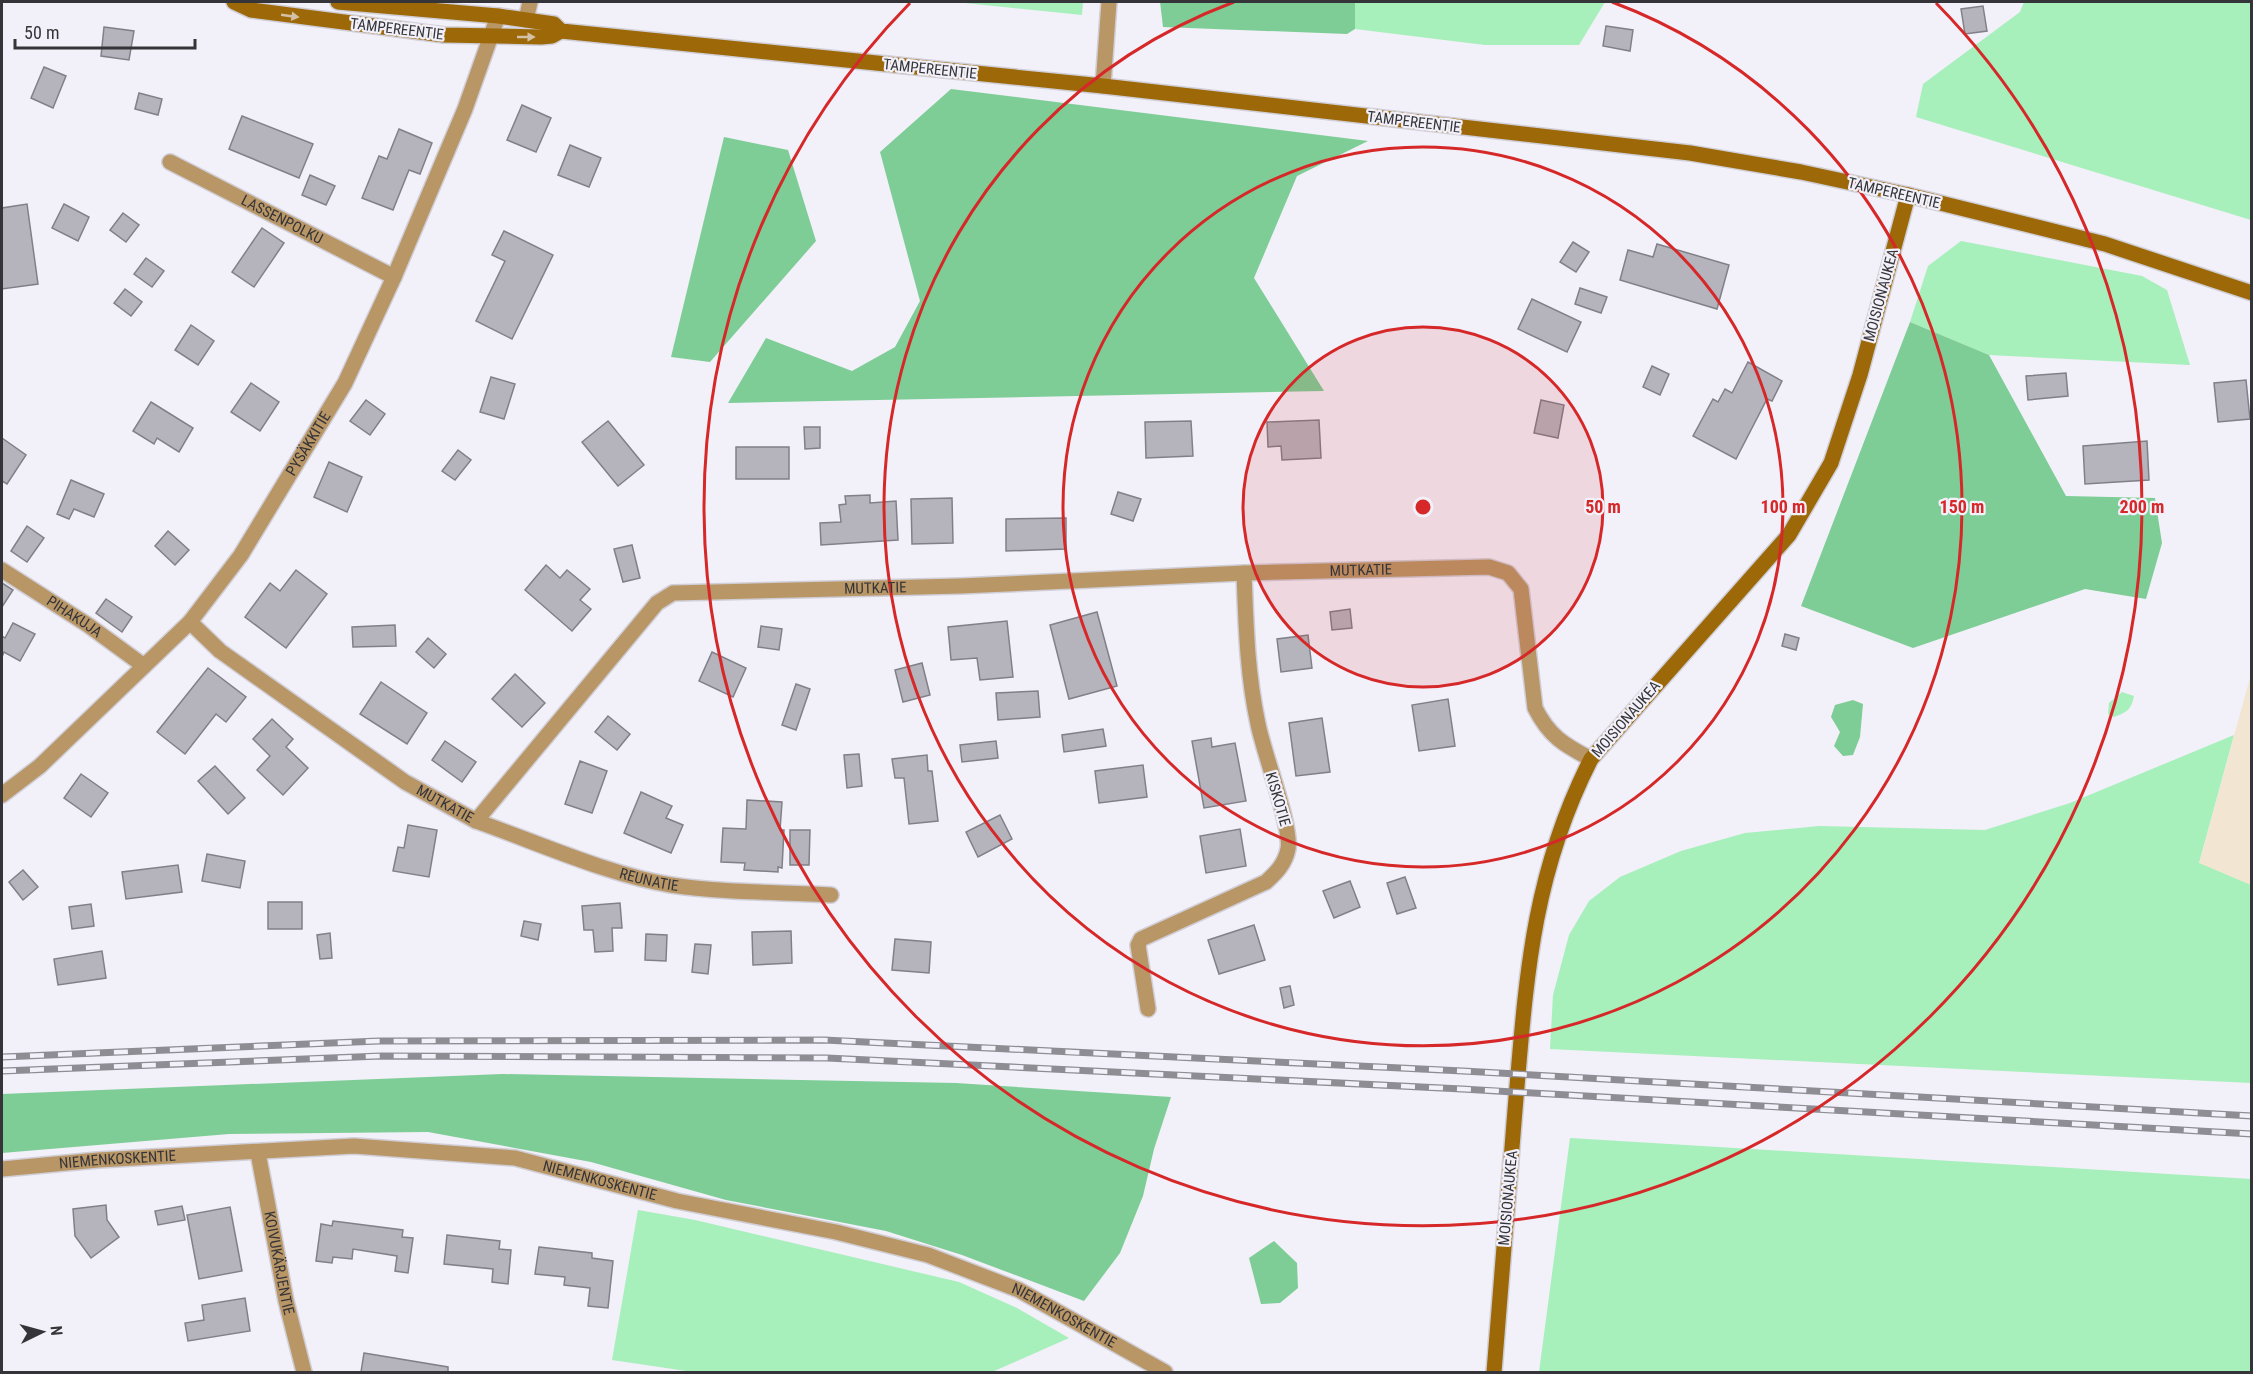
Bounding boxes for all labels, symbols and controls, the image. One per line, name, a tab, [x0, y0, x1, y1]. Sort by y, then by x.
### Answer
one-way arrow	[281, 11, 300, 20]
scale bar	[15, 12, 195, 50]
street label: TAMPEREENTIE	[349, 14, 445, 44]
text: 50 m	[24, 22, 59, 43]
one-way arrow	[516, 32, 535, 42]
street label: TAMPEREENTIE	[882, 55, 978, 83]
street label: TAMPEREENTIE	[1366, 107, 1462, 137]
street label: TAMPEREENTIE	[1846, 174, 1942, 212]
street label: LASSENPOLKU	[238, 191, 326, 248]
street label: MOISIONAUKEA	[1860, 246, 1902, 343]
street label: PYSÄKKITIE	[282, 408, 334, 479]
text: 50 m	[1585, 496, 1621, 517]
text: 100 m	[1761, 496, 1805, 517]
text: 150 m	[1940, 496, 1984, 517]
text: 200 m	[2120, 496, 2164, 517]
centre of rings	[1413, 497, 1433, 517]
street label: MUTKATIE	[1329, 560, 1392, 580]
street label: MUTKATIE	[844, 578, 907, 598]
street label: PIHAKUJA	[43, 592, 106, 641]
street label: MOISIONAUKEA	[1588, 677, 1664, 761]
street label: KISKOTIE	[1262, 770, 1294, 828]
street label: MUTKATIE	[413, 781, 477, 827]
street label: REUNATIE	[617, 864, 680, 895]
street label: NIEMENKOSKENTIE	[58, 1147, 177, 1173]
street label: MOISIONAUKEA	[1495, 1149, 1521, 1246]
street label: NIEMENKOSKENTIE	[541, 1157, 659, 1204]
street label: KOIVUKÄRJENTIE	[260, 1210, 298, 1317]
street label: NIEMENKOSKENTIE	[1009, 1279, 1120, 1352]
north arrow	[12, 1302, 72, 1362]
text: N	[47, 1325, 66, 1336]

